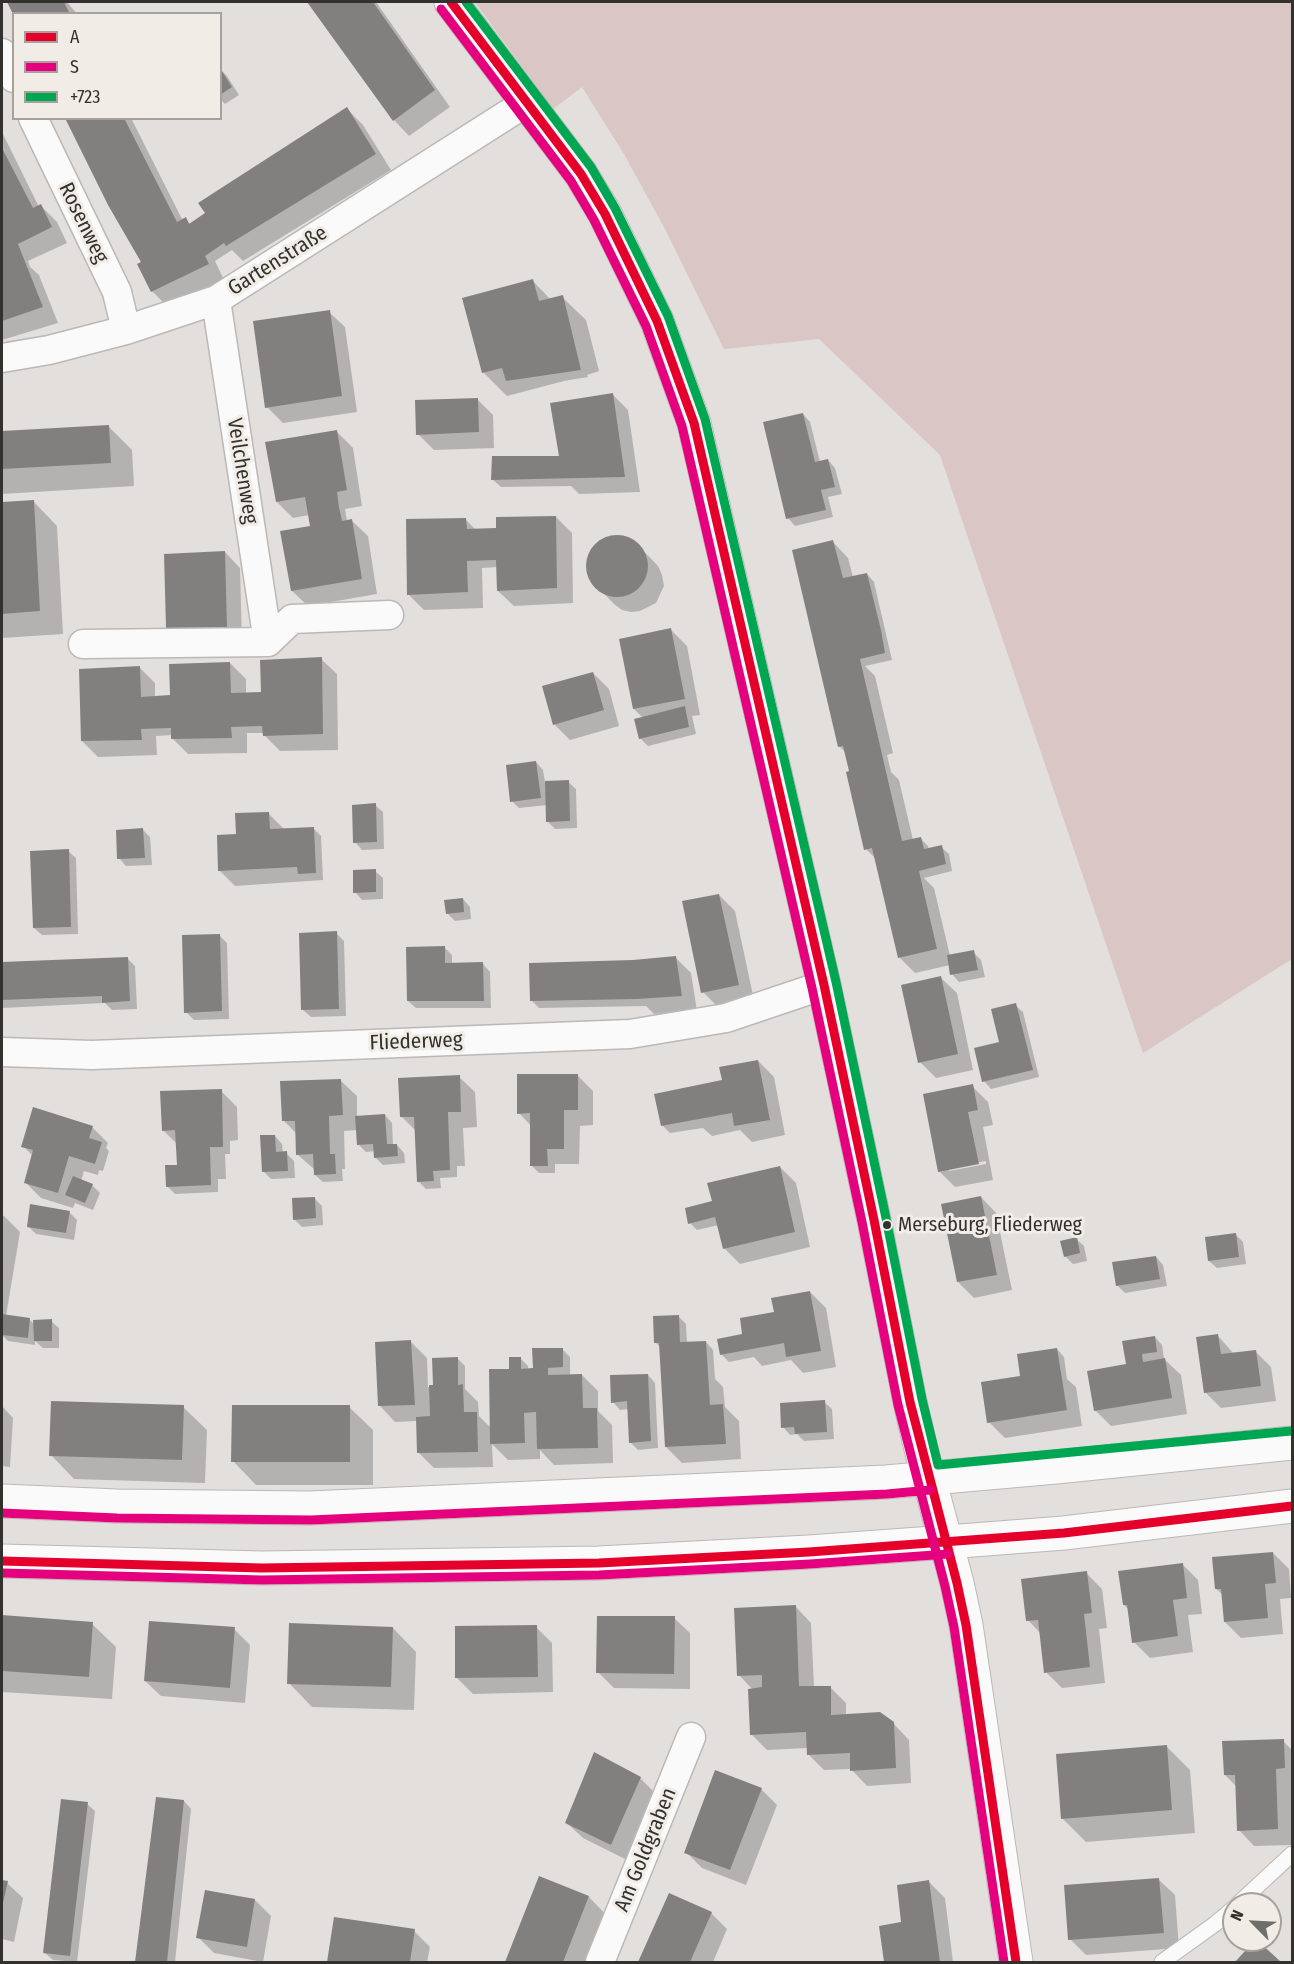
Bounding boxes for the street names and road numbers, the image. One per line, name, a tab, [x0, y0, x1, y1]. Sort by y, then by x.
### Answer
street label: Rosenweg	[53, 179, 113, 267]
street label: Gartenstraße	[224, 221, 332, 301]
street label: Veilchenweg	[221, 416, 263, 526]
street label: Fliederweg	[369, 1028, 463, 1056]
street label: Am Goldgraben	[610, 1784, 682, 1916]

